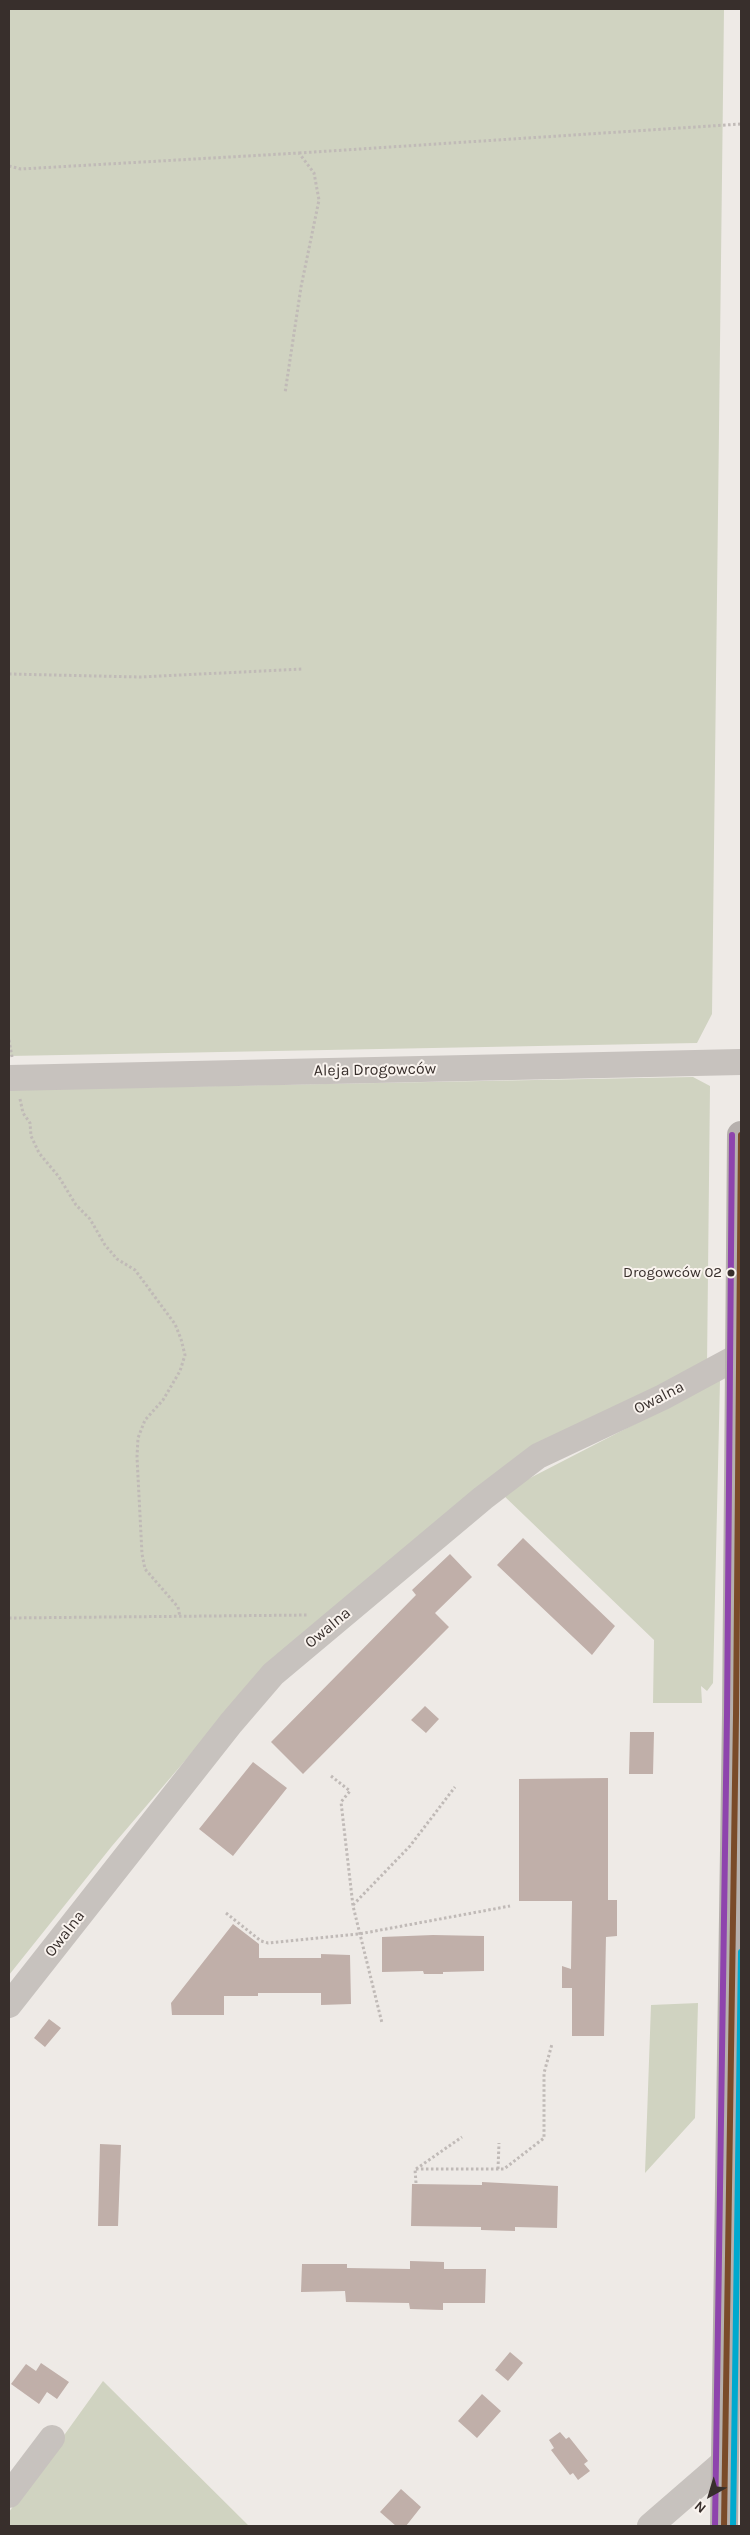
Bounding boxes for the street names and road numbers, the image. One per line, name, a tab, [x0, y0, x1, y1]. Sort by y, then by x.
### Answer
street label: Aleja Drogowców	[314, 1059, 436, 1081]
street label: Owalna	[631, 1377, 687, 1419]
street label: Owalna	[301, 1603, 355, 1653]
street label: Owalna	[41, 1907, 89, 1961]

